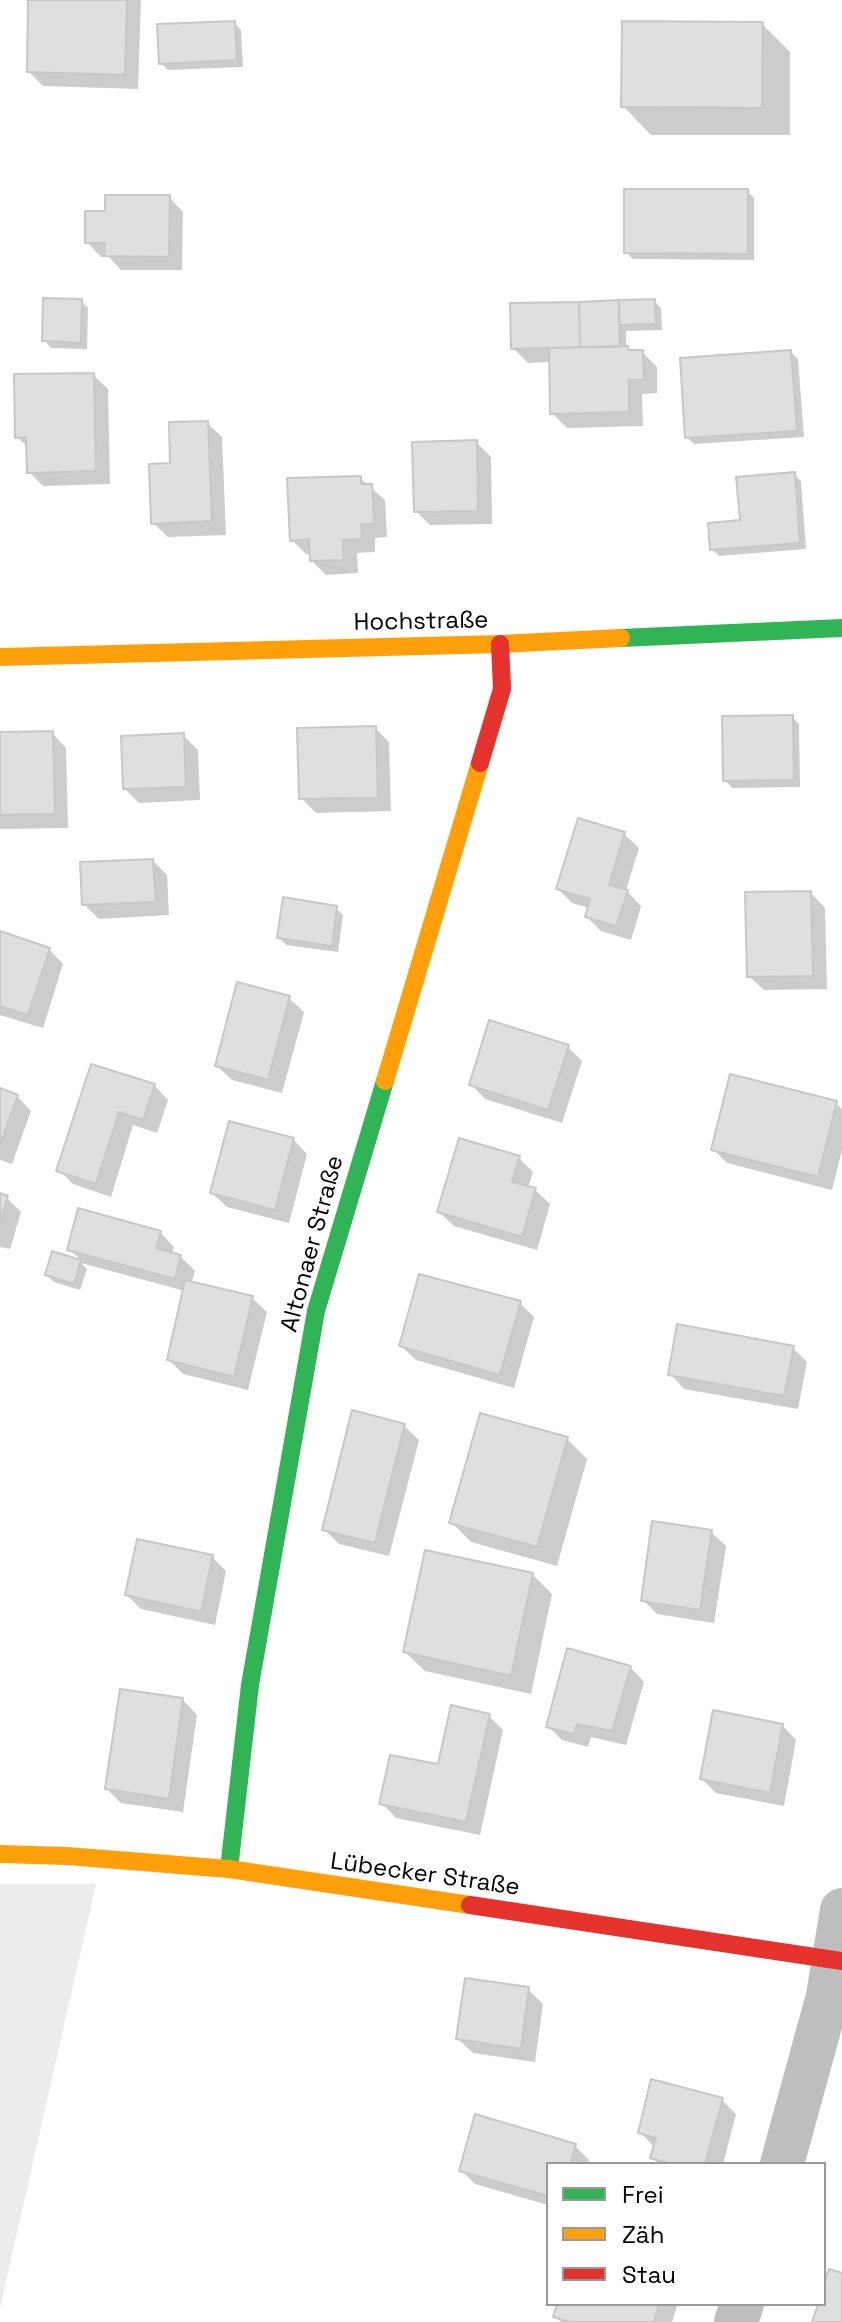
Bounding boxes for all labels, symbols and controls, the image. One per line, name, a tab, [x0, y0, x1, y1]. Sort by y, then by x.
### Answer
street label: Hochstraße	[353, 606, 489, 638]
street label: Altonaer Straße	[276, 1153, 350, 1335]
street label: Lübecker Straße	[328, 1847, 522, 1903]
legend	[546, 2162, 826, 2306]
text: Frei	[622, 2179, 664, 2210]
text: Zäh	[622, 2219, 664, 2250]
text: Stau	[622, 2259, 676, 2290]

